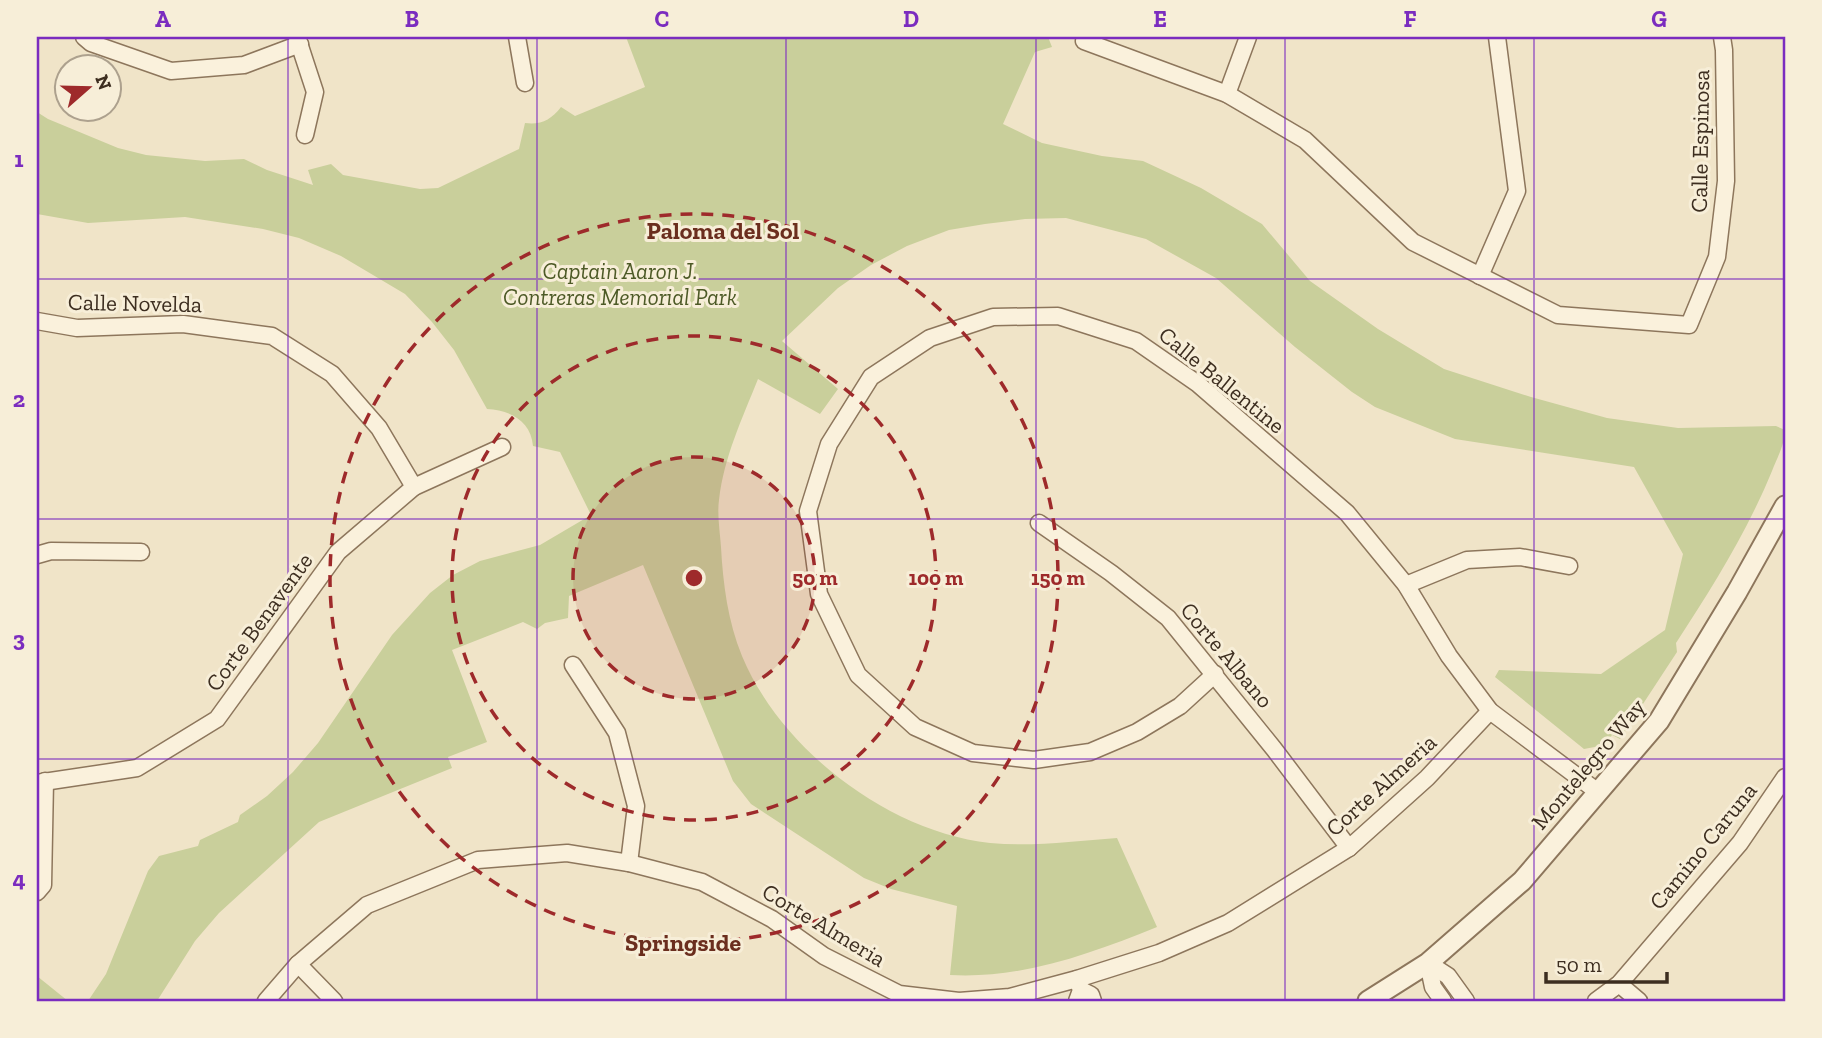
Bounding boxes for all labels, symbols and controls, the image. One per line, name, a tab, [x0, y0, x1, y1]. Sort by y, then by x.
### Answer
text: A	[155, 5, 171, 33]
text: B	[405, 5, 419, 33]
text: C	[655, 5, 669, 33]
text: D	[903, 5, 919, 33]
text: E	[1153, 5, 1167, 33]
text: F	[1403, 5, 1417, 33]
text: G	[1651, 5, 1667, 33]
north arrow	[52, 52, 122, 122]
street label: Calle Espinosa	[1685, 69, 1715, 213]
text: N	[90, 72, 117, 93]
text: 1	[14, 145, 24, 173]
district label: Paloma del Sol	[647, 216, 800, 245]
park label: Captain Aaron J. Contreras Memorial Park	[503, 257, 737, 311]
street label: Calle Novelda	[68, 288, 202, 318]
street label: Calle Ballentine	[1153, 321, 1291, 439]
text: 2	[13, 385, 25, 413]
street label: Corte Benavente	[199, 547, 319, 697]
text: 50 m	[792, 565, 838, 590]
text: 100 m	[909, 565, 964, 590]
text: 150 m	[1031, 565, 1086, 590]
centre of rings	[682, 566, 706, 590]
street label: Corte Albano	[1175, 596, 1279, 714]
text: 3	[13, 625, 25, 653]
street label: Montelegro Way	[1525, 693, 1651, 835]
street label: Corte Almeria	[1320, 728, 1442, 842]
street label: Camino Caruna	[1643, 777, 1763, 915]
text: 4	[12, 865, 26, 893]
street label: Corte Almeria	[757, 877, 891, 973]
district label: Springside	[625, 928, 741, 957]
scale bar	[1546, 940, 1666, 984]
text: 50 m	[1556, 952, 1602, 977]

